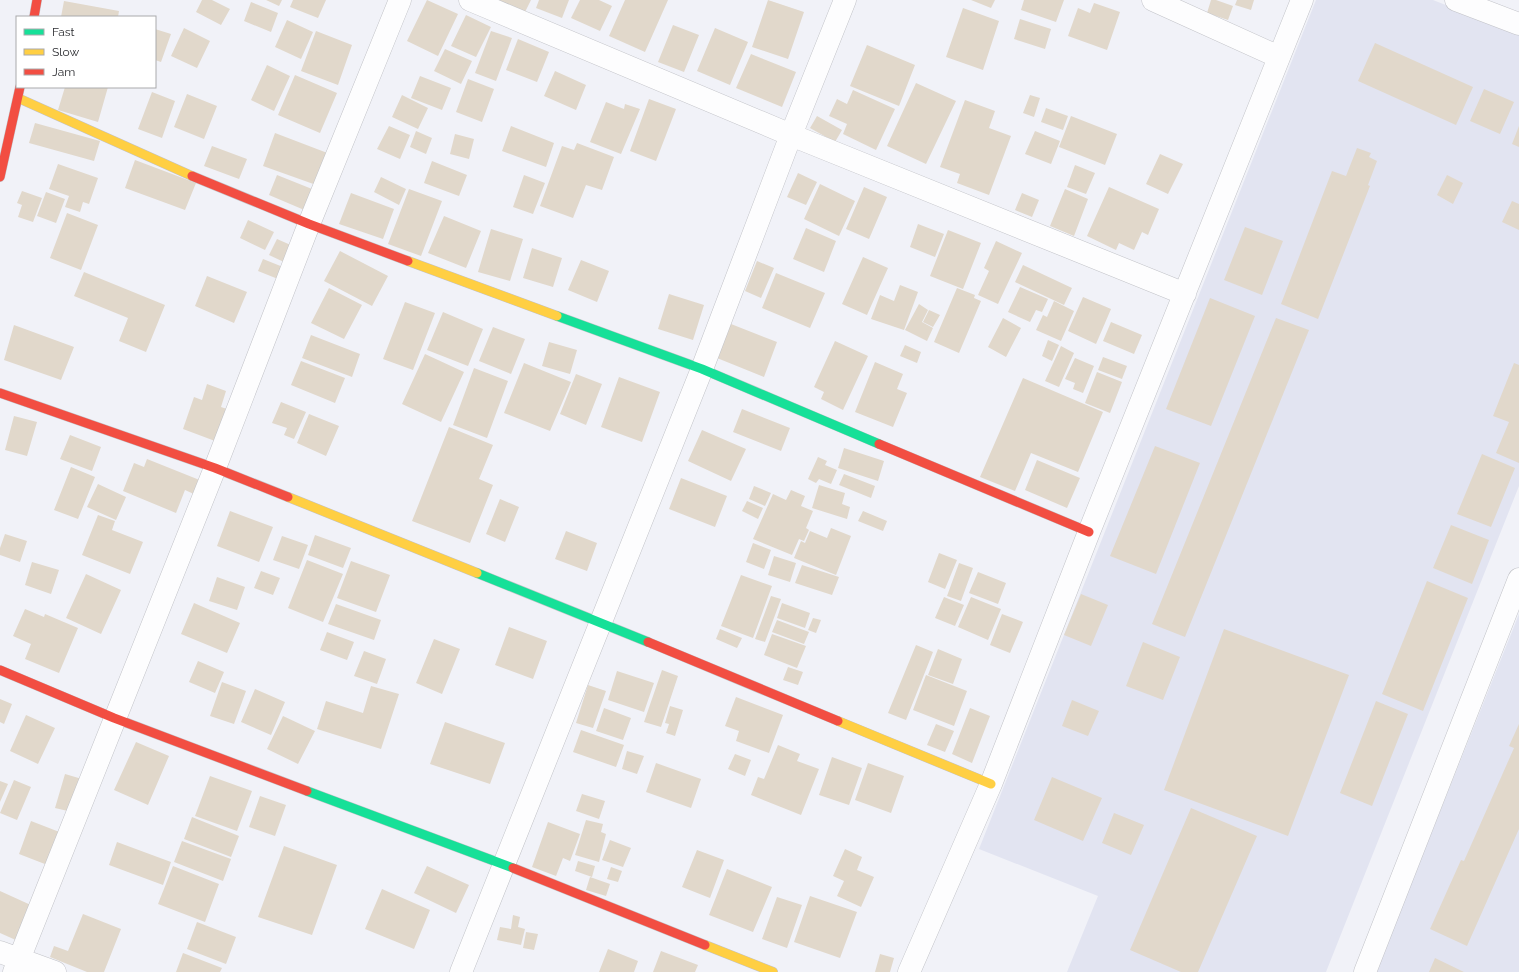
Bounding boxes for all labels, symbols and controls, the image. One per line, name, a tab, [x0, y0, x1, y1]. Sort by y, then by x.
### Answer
legend	[16, 16, 156, 88]
text: Fast	[52, 25, 75, 39]
text: Slow	[52, 45, 79, 59]
text: Jam	[52, 65, 75, 79]

